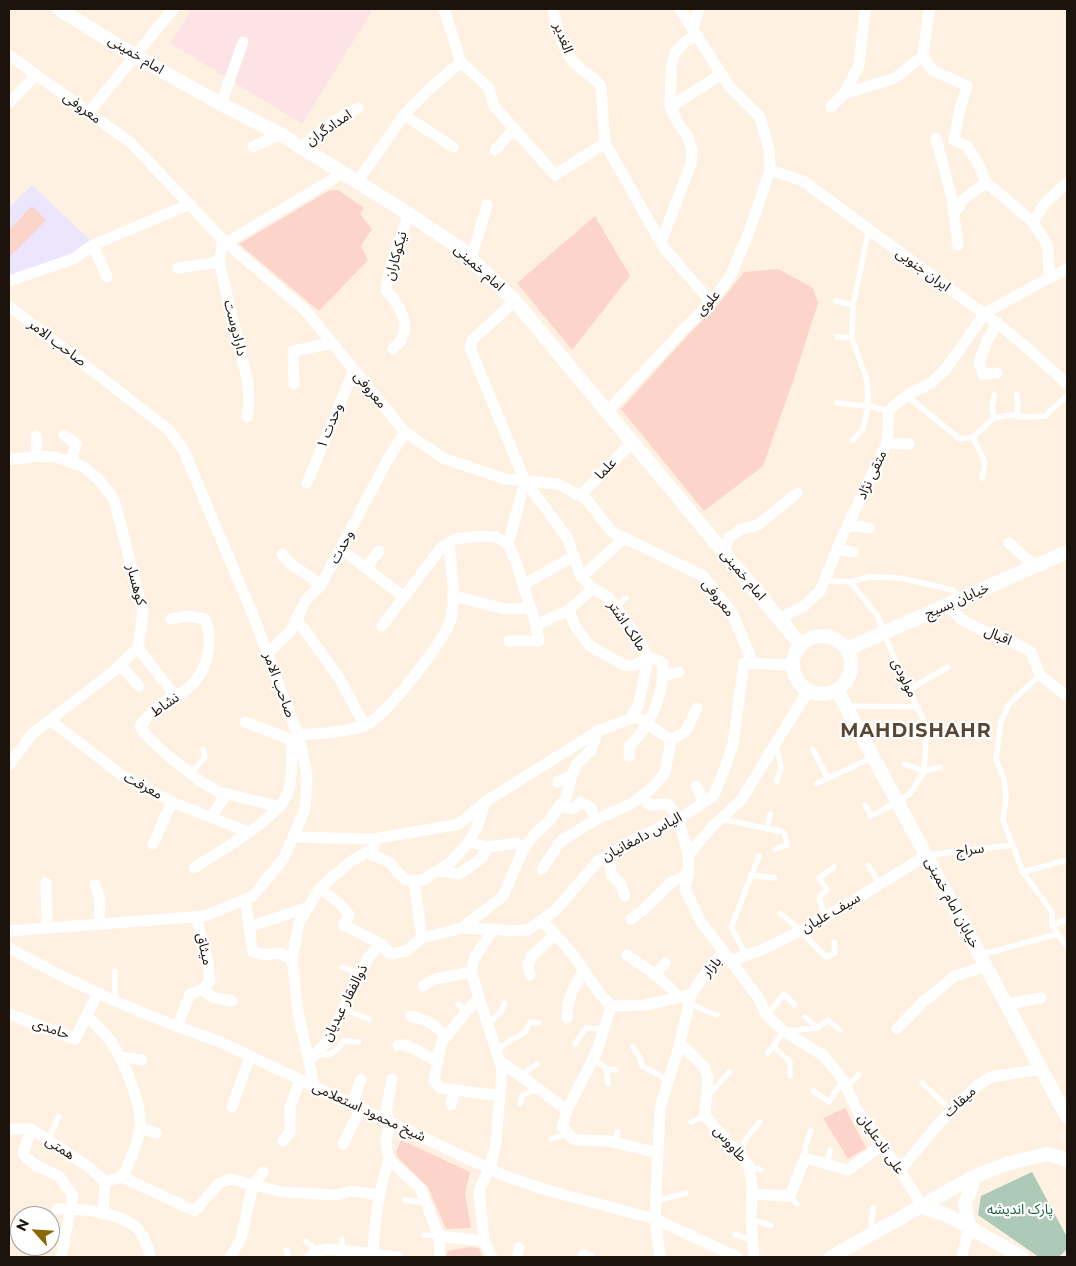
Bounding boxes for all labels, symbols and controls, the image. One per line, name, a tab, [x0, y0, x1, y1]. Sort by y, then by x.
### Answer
street label: الغدیر	[550, 20, 576, 56]
street label: امام خمینی	[105, 32, 167, 78]
street label: معروفی	[60, 89, 104, 127]
street label: امدادگران	[303, 106, 355, 150]
street label: نیکوکاران	[381, 230, 411, 282]
street label: امام خمینی	[450, 241, 508, 295]
street label: ایران جنوبی	[893, 245, 953, 295]
street label: علوی	[692, 287, 724, 319]
street label: دارادوست	[220, 298, 250, 358]
street label: صاحب الامر	[25, 316, 89, 370]
street label: معروفی	[350, 368, 390, 412]
street label: وحدت ۱	[313, 401, 347, 451]
street label: متقی نژاد	[853, 448, 891, 502]
street label: علما	[592, 455, 620, 483]
street label: وحدت	[326, 527, 358, 567]
street label: امام خمینی	[717, 546, 769, 604]
street label: کوهسار	[123, 563, 149, 607]
street label: معروفی	[698, 576, 738, 620]
street label: خیابان بسیج	[922, 579, 992, 623]
street label: مالک اشتر	[604, 597, 650, 655]
street label: اقبال	[982, 623, 1014, 649]
street label: صاحب الامر	[259, 650, 299, 720]
street label: مولودی	[887, 656, 921, 700]
street label: نشاط	[148, 689, 182, 721]
district label: MAHDISHAHR	[839, 720, 993, 742]
street label: معرفت	[121, 769, 165, 803]
street label: الیاس دامغانیان	[599, 809, 685, 865]
street label: سراج	[955, 840, 985, 860]
street label: خیابان امام خمینی	[921, 855, 983, 951]
street label: سیف علیان	[798, 889, 864, 937]
street label: میثاق	[192, 931, 216, 967]
street label: بازار	[699, 954, 725, 980]
street label: ذوالفقار عبدیان	[318, 962, 372, 1044]
street label: حامدی	[30, 1015, 72, 1043]
street label: شیخ محمود استعلامی	[310, 1078, 428, 1146]
street label: میقات	[941, 1083, 979, 1121]
street label: علی نادعلیان	[854, 1111, 908, 1177]
street label: طاووس	[710, 1122, 750, 1166]
street label: همتی	[42, 1132, 78, 1164]
park label: پارک اندیشه	[987, 1202, 1053, 1218]
north arrow	[10, 1206, 60, 1256]
text: N	[12, 1216, 33, 1234]

